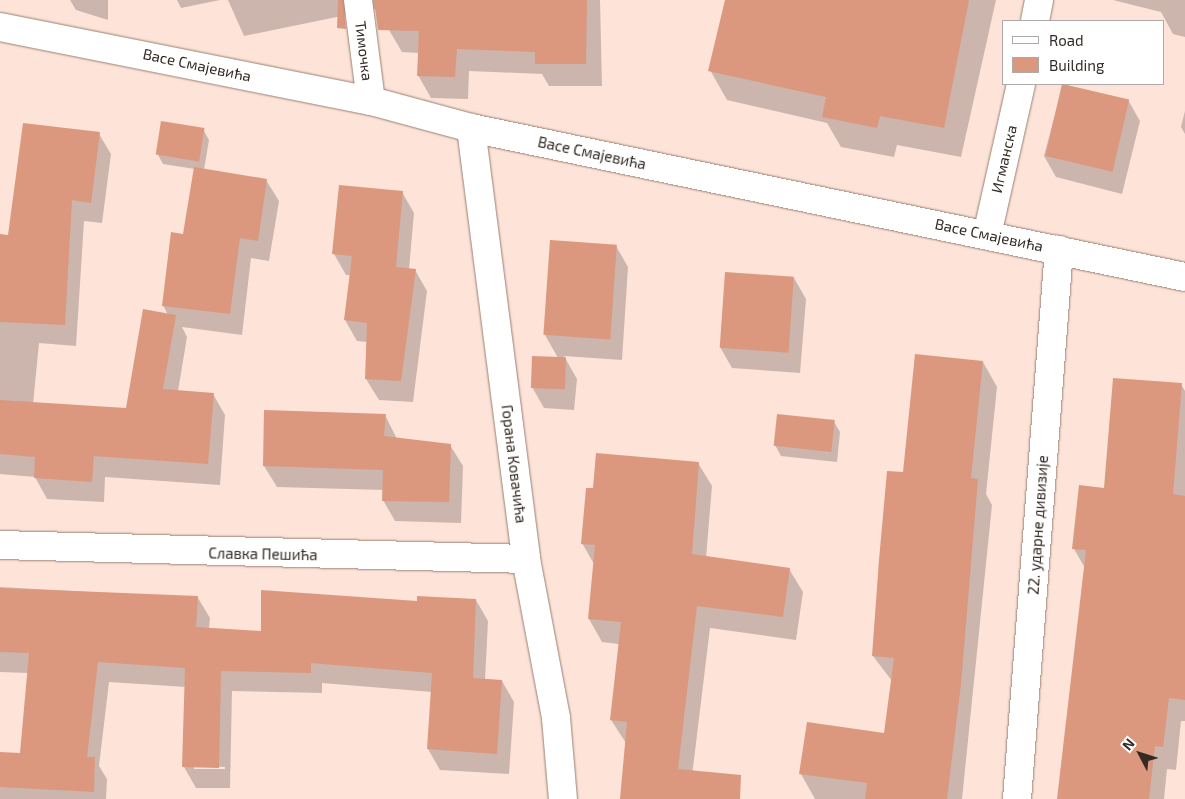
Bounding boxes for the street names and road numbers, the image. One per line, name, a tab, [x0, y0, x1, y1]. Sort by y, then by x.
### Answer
street label: Тимочка	[351, 20, 377, 82]
street label: Васе Смајевића	[141, 45, 253, 85]
street label: Игманска	[987, 123, 1021, 195]
street label: Васе Смајевића	[536, 133, 648, 173]
street label: Васе Смајевића	[933, 215, 1045, 255]
street label: Горана Ковачића	[498, 404, 530, 524]
street label: 22. ударне дивизије	[1024, 455, 1052, 595]
street label: Славка Пешића	[208, 544, 318, 564]

